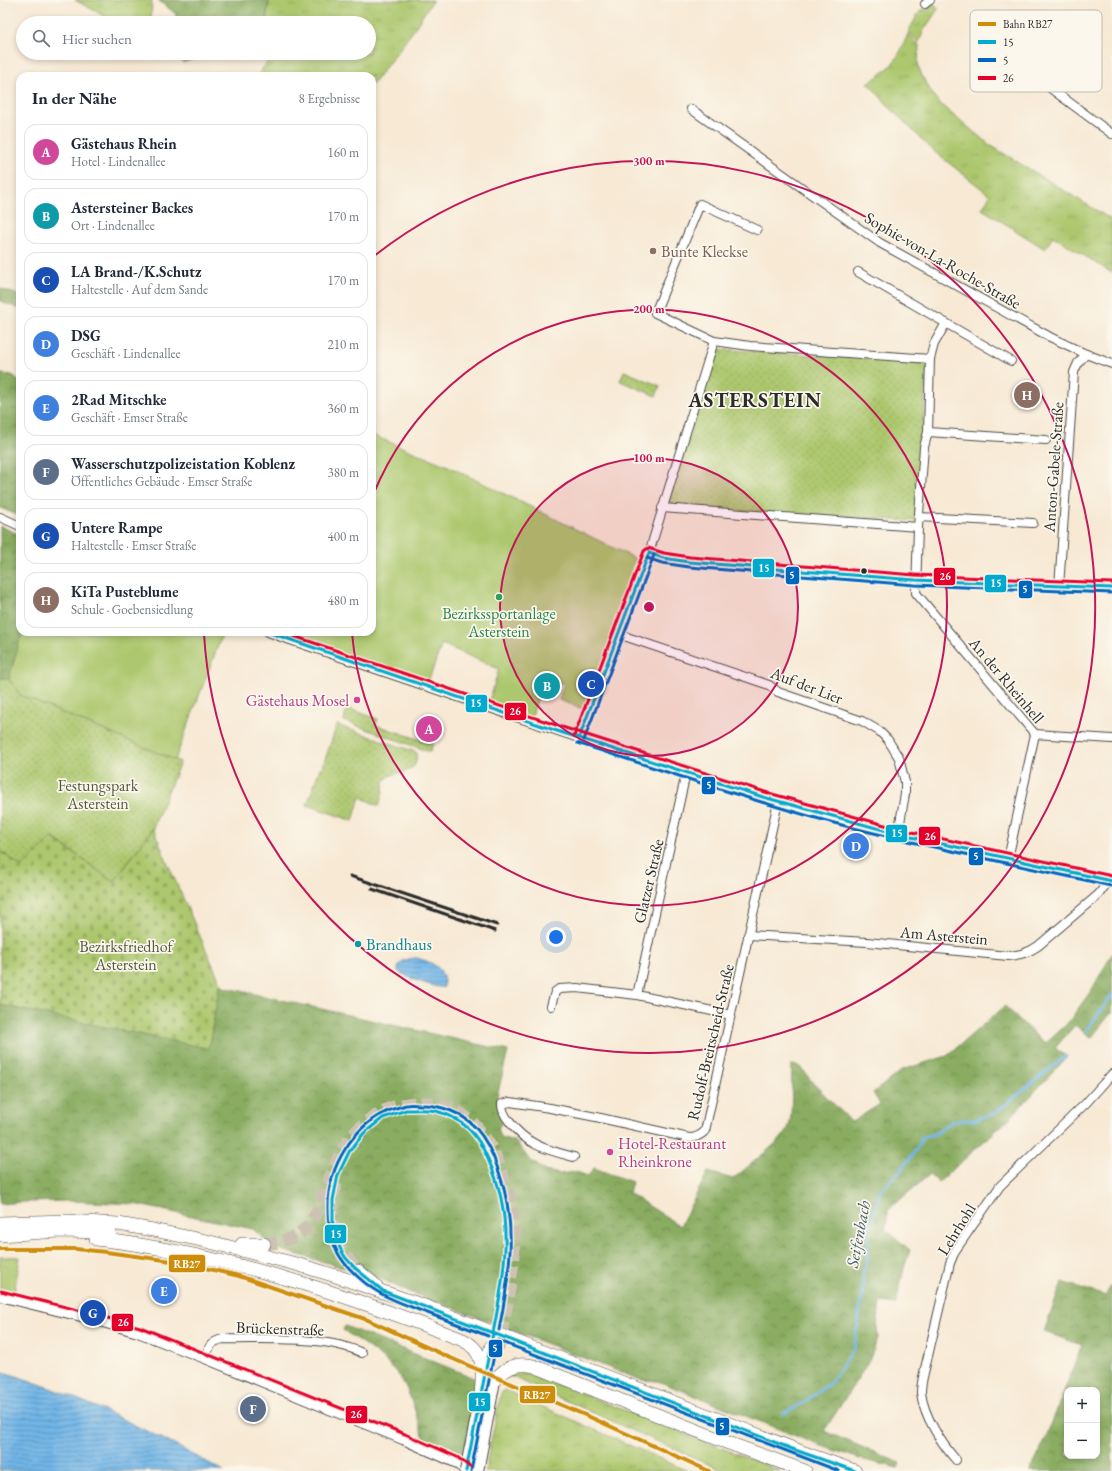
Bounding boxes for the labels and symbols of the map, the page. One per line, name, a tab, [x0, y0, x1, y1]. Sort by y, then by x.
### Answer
legend	[970, 10, 1102, 92]
text: Bahn RB27	[1003, 17, 1053, 31]
text: 15	[1003, 35, 1014, 49]
text: 5	[1003, 53, 1008, 67]
text: 26	[1003, 71, 1014, 85]
text: 300 m	[633, 153, 665, 169]
street label: Sophie-von-La-Roche-Straße	[861, 207, 1025, 314]
place label: Bunte Kleckse	[661, 241, 748, 262]
marker: Bunte Kleckse	[648, 246, 658, 256]
text: 200 m	[633, 301, 665, 317]
pin: H	[1014, 380, 1040, 410]
district label: ASTERSTEIN	[687, 387, 822, 413]
street label: Anton-Gabele-Straße	[1038, 401, 1069, 534]
text: 100 m	[633, 450, 665, 466]
line badge: 15	[752, 558, 775, 578]
text: 15	[758, 561, 770, 575]
line badge: 5	[785, 566, 800, 585]
unlabelled marker	[859, 566, 869, 576]
line badge: 26	[933, 567, 956, 586]
text: 5	[789, 568, 795, 582]
text: 26	[939, 569, 951, 583]
line badge: 15	[984, 574, 1007, 593]
text: 15	[990, 576, 1002, 590]
line badge: 5	[1018, 580, 1033, 599]
text: 5	[1022, 582, 1028, 596]
marker: Bezirkssportanlage Asterstein	[494, 592, 504, 602]
centre of rings	[642, 600, 656, 614]
place label: Bezirkssportanlage Asterstein	[442, 603, 556, 642]
street label: An der Rheinhell	[964, 632, 1049, 728]
street label: Auf der Lier	[767, 662, 846, 709]
pin: C	[578, 669, 604, 699]
pin: B	[534, 671, 560, 701]
place label: Gästehaus Mosel	[246, 690, 349, 711]
line badge: 15	[465, 694, 488, 713]
marker: Gästehaus Mosel	[352, 695, 362, 705]
text: 15	[470, 696, 482, 710]
line badge: 26	[504, 702, 527, 721]
text: 26	[509, 704, 521, 718]
pin: A	[416, 714, 442, 744]
park label: Festungspark Asterstein	[58, 775, 139, 814]
line badge: 5	[701, 776, 716, 795]
text: 5	[706, 778, 712, 792]
line badge: 15	[885, 824, 908, 843]
text: 15	[891, 826, 903, 840]
line badge: 26	[918, 826, 941, 846]
text: 26	[924, 829, 936, 843]
pin: D	[843, 831, 869, 861]
street label: Glatzer Straße	[629, 837, 668, 925]
line badge: 5	[968, 847, 984, 866]
text: 5	[973, 849, 979, 863]
street label: Am Asterstein	[898, 921, 989, 950]
your location	[546, 927, 566, 947]
place label: Brandhaus	[366, 934, 432, 955]
park label: Bezirksfriedhof Asterstein	[79, 936, 175, 975]
marker: Brandhaus	[353, 939, 363, 949]
street label: Rudolf-Breitscheid-Straße	[682, 962, 739, 1122]
place label: Hotel-Restaurant Rheinkrone	[618, 1133, 726, 1172]
marker: Hotel-Restaurant Rheinkrone	[605, 1147, 615, 1157]
water label: Seifenbach	[841, 1198, 875, 1270]
street label: Lehrhohl	[932, 1199, 981, 1259]
line badge: 15	[324, 1224, 347, 1244]
text: 15	[330, 1227, 342, 1241]
line badge: RB27	[168, 1254, 206, 1273]
text: RB27	[174, 1257, 201, 1271]
pin: E	[151, 1276, 177, 1306]
pin: G	[80, 1298, 106, 1328]
line badge: 26	[111, 1313, 134, 1332]
text: 26	[117, 1315, 129, 1329]
street label: Brückenstraße	[236, 1316, 324, 1341]
line badge: 5	[488, 1339, 503, 1358]
text: 5	[492, 1341, 498, 1355]
line badge: RB27	[519, 1385, 556, 1404]
text: RB27	[524, 1388, 551, 1402]
line badge: 15	[468, 1392, 491, 1412]
pin: F	[240, 1394, 266, 1424]
text: 15	[474, 1395, 486, 1409]
line badge: 26	[345, 1405, 368, 1424]
text: 26	[350, 1407, 362, 1421]
line badge: 5	[715, 1417, 730, 1436]
text: 5	[719, 1419, 725, 1433]

